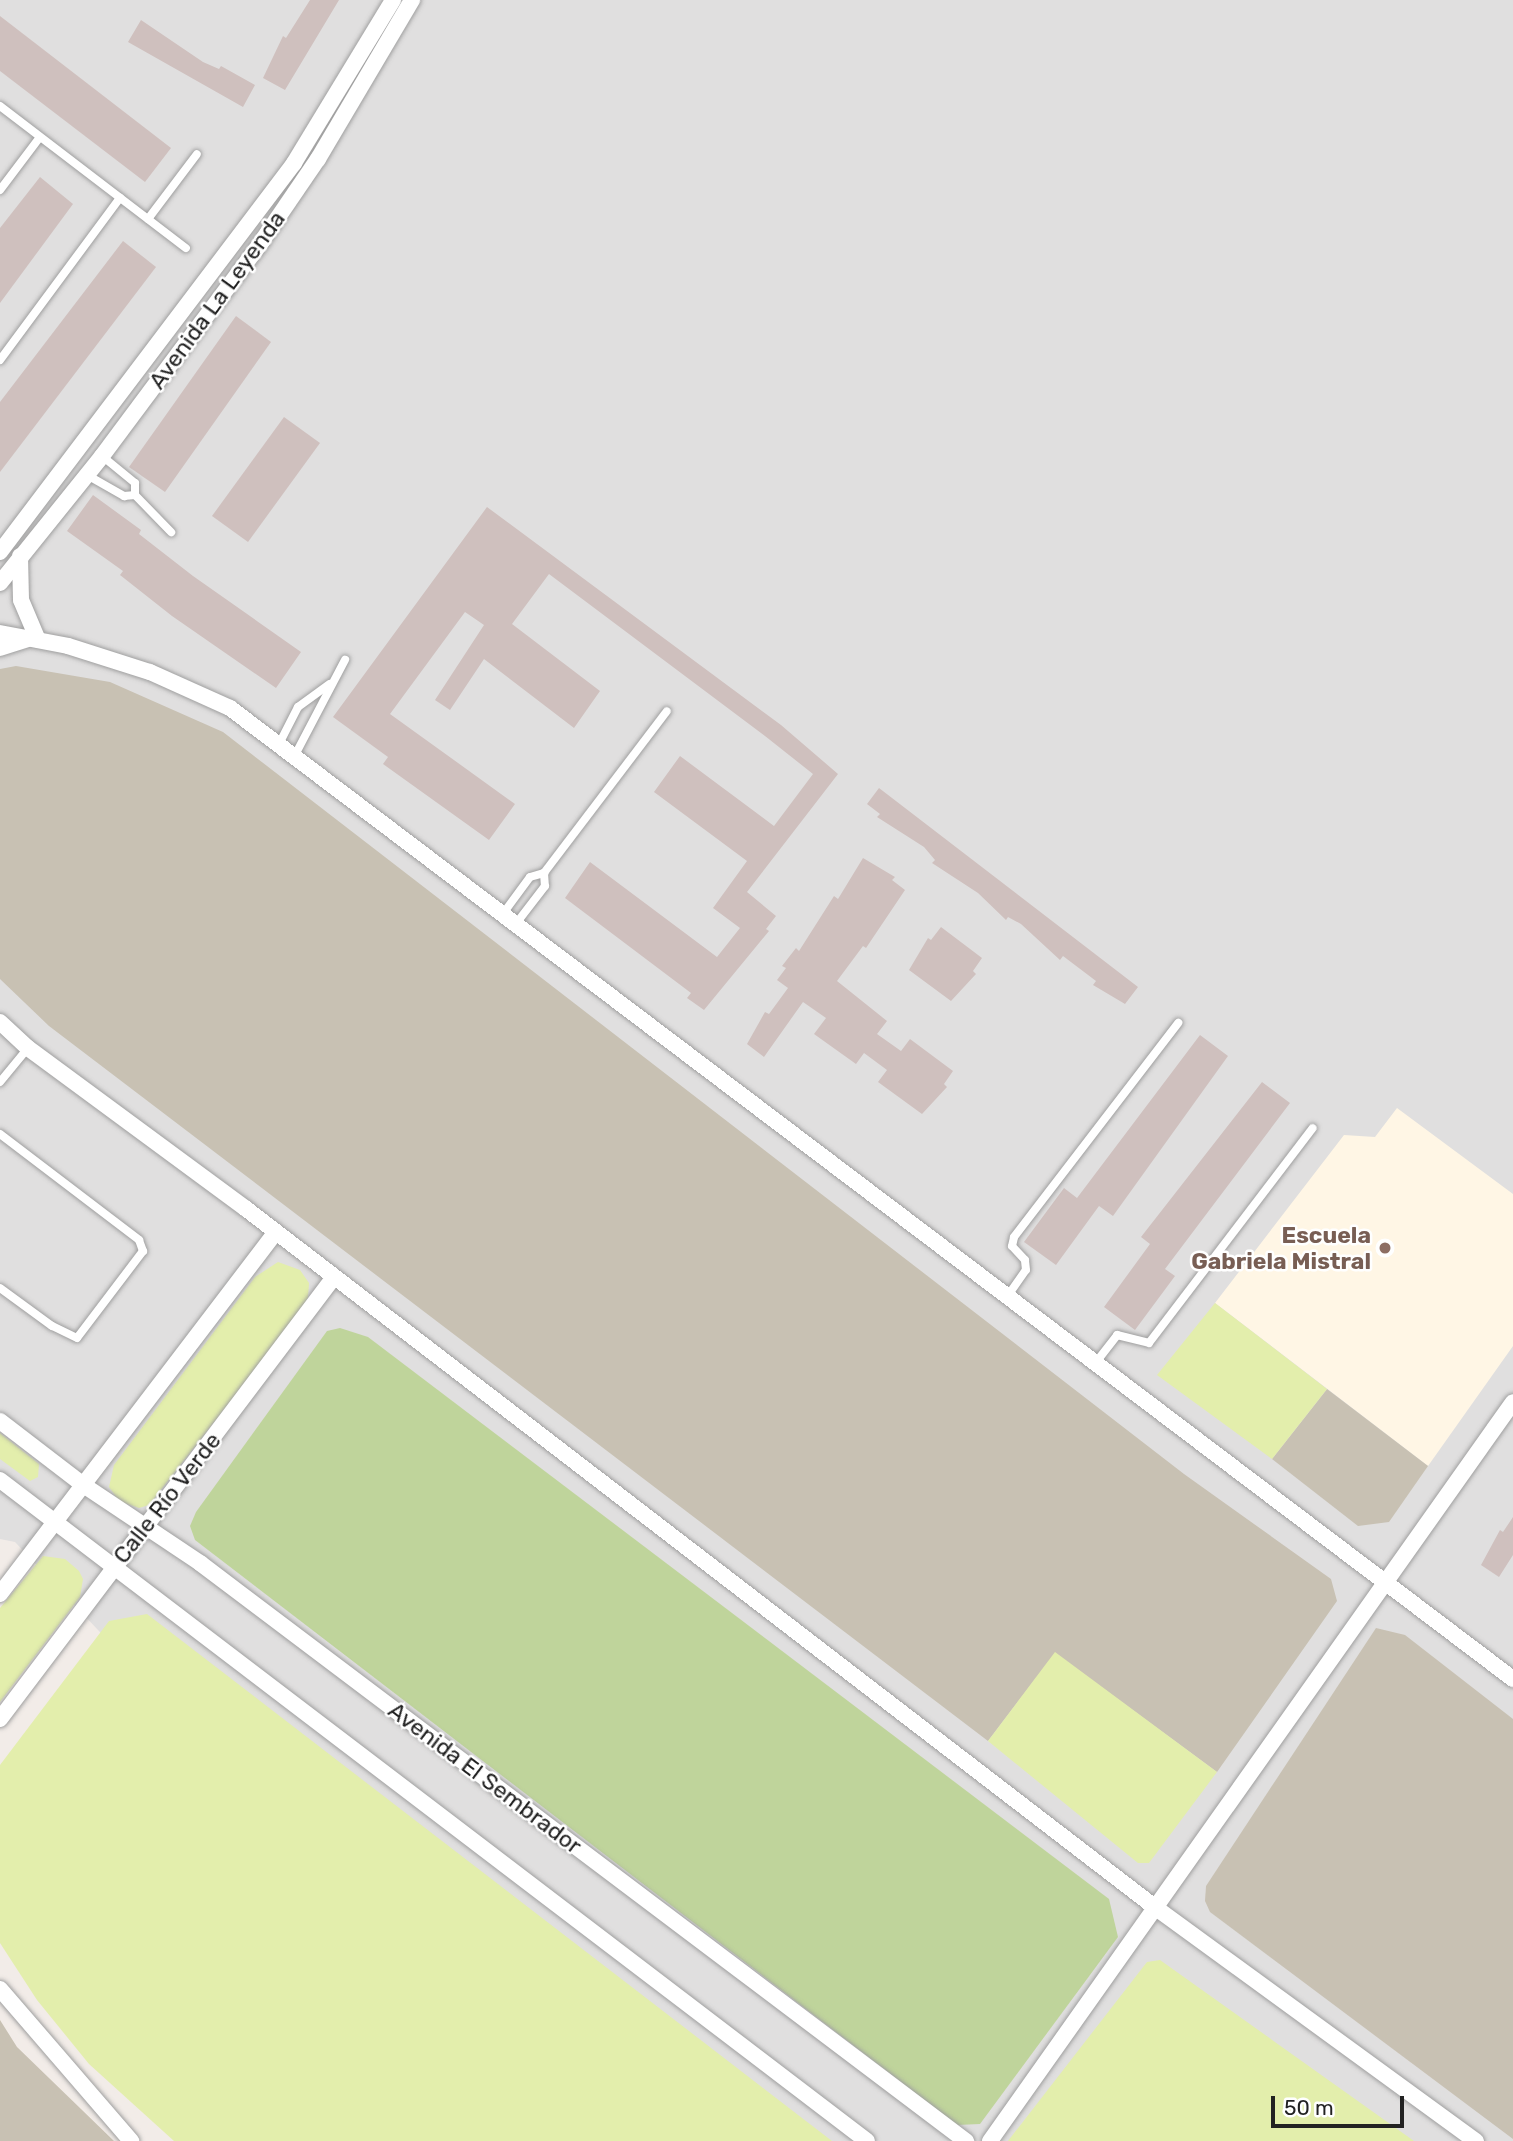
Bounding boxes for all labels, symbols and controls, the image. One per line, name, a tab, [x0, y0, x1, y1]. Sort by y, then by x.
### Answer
street label: Avenida La Leyenda	[143, 206, 291, 394]
place label: Escuela Gabriela Mistral	[1191, 1221, 1371, 1275]
marker: Escuela Gabriela Mistral	[1377, 1240, 1393, 1256]
street label: Calle Río Verde	[107, 1427, 227, 1569]
street label: Avenida El Sembrador	[383, 1696, 587, 1860]
scale bar	[1275, 2082, 1408, 2126]
text: 50 m	[1284, 2095, 1334, 2120]

